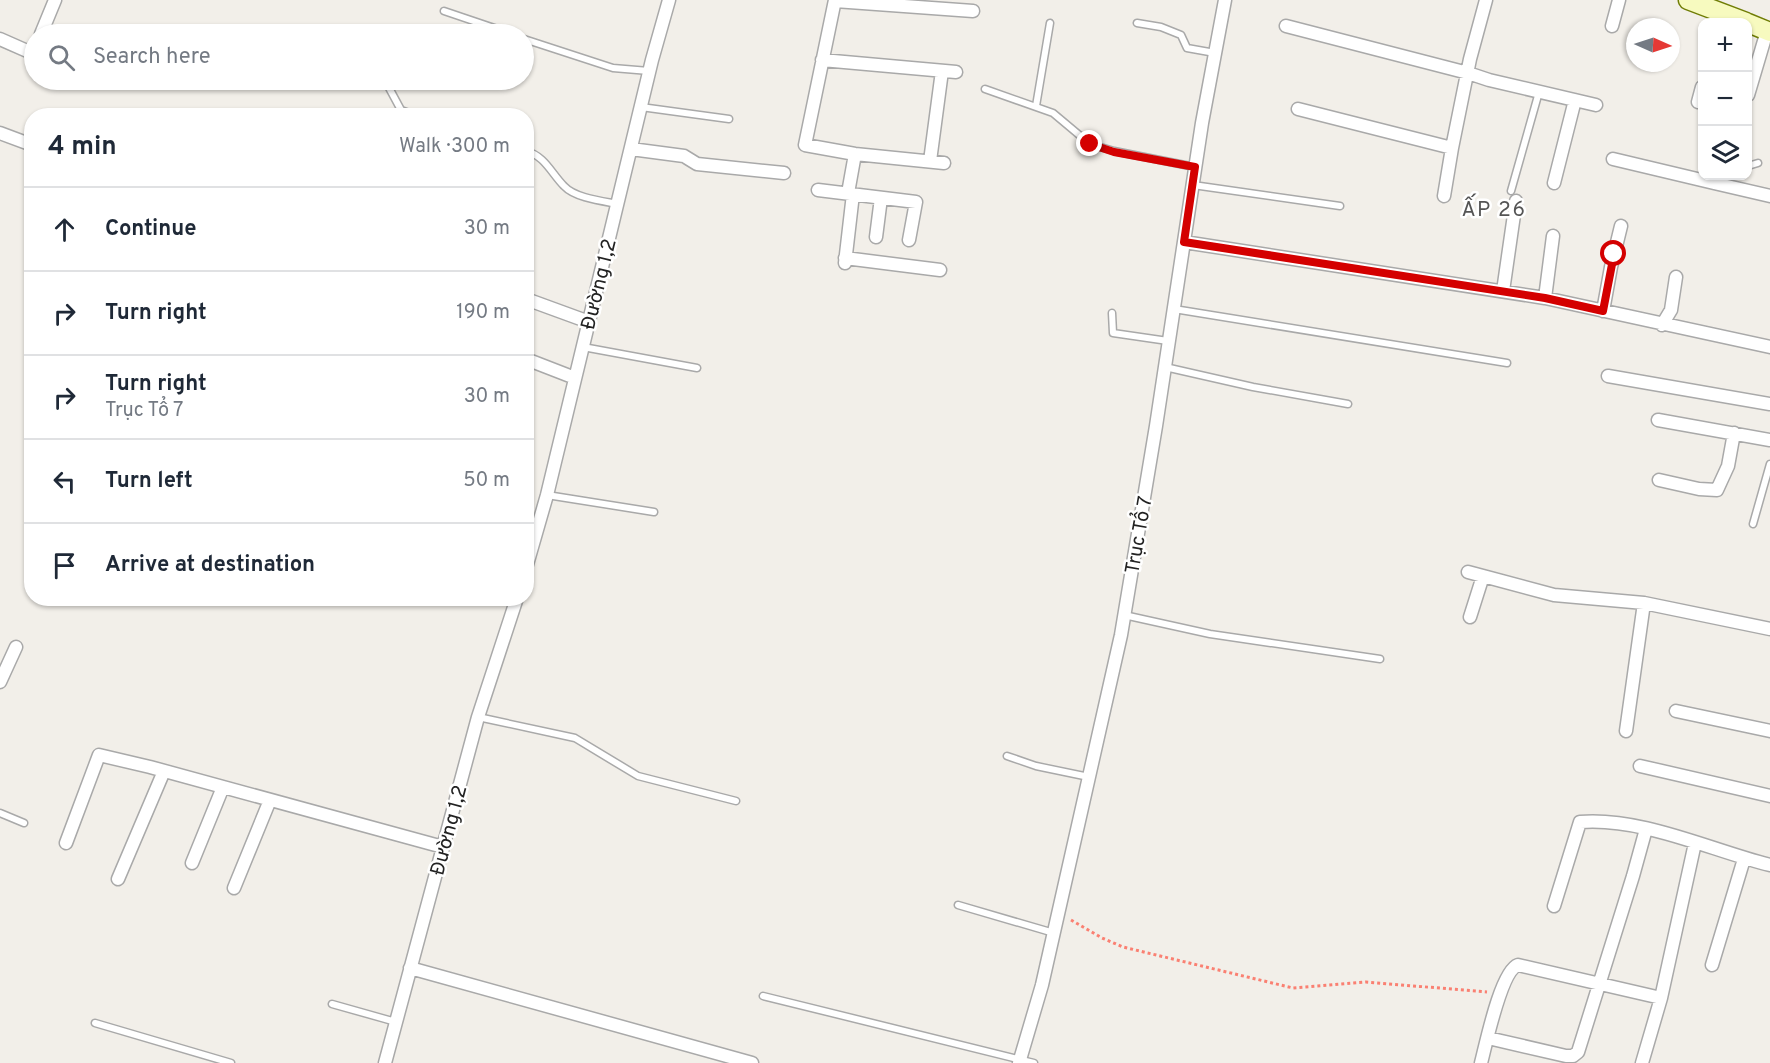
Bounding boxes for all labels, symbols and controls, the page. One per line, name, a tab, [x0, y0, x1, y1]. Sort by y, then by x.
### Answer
north arrow	[1626, 18, 1680, 72]
map controls	[1698, 18, 1752, 180]
button: +	[1698, 18, 1752, 72]
search box	[24, 24, 534, 90]
icon: search	[45, 41, 78, 74]
text: Search here	[93, 44, 211, 71]
button: −	[1698, 72, 1752, 126]
button: layers	[1698, 126, 1752, 180]
route end	[1076, 130, 1102, 156]
text: 4 min	[48, 131, 117, 164]
text: Walk · 300 m	[399, 134, 510, 160]
district label: ẤP 26	[1462, 193, 1526, 224]
icon: ahead	[48, 213, 81, 246]
text: Continue	[105, 216, 196, 243]
text: 30 m	[464, 216, 510, 242]
street label: Đường 1,2	[576, 236, 624, 333]
route start	[1600, 240, 1626, 266]
icon: right	[48, 297, 81, 330]
text: Turn right	[105, 300, 207, 327]
text: 190 m	[456, 300, 510, 326]
text: Turn right	[105, 371, 207, 398]
icon: right	[48, 381, 81, 414]
text: 30 m	[464, 384, 510, 410]
text: Trục Tổ 7	[105, 398, 184, 424]
icon: left	[48, 465, 81, 498]
text: Turn left	[105, 468, 193, 495]
text: 50 m	[463, 468, 510, 494]
street label: Trục Tổ 7	[1117, 494, 1160, 576]
icon: arrive	[48, 549, 81, 582]
text: Arrive at destination	[105, 552, 315, 579]
street label: Đường 1,2	[425, 782, 474, 879]

